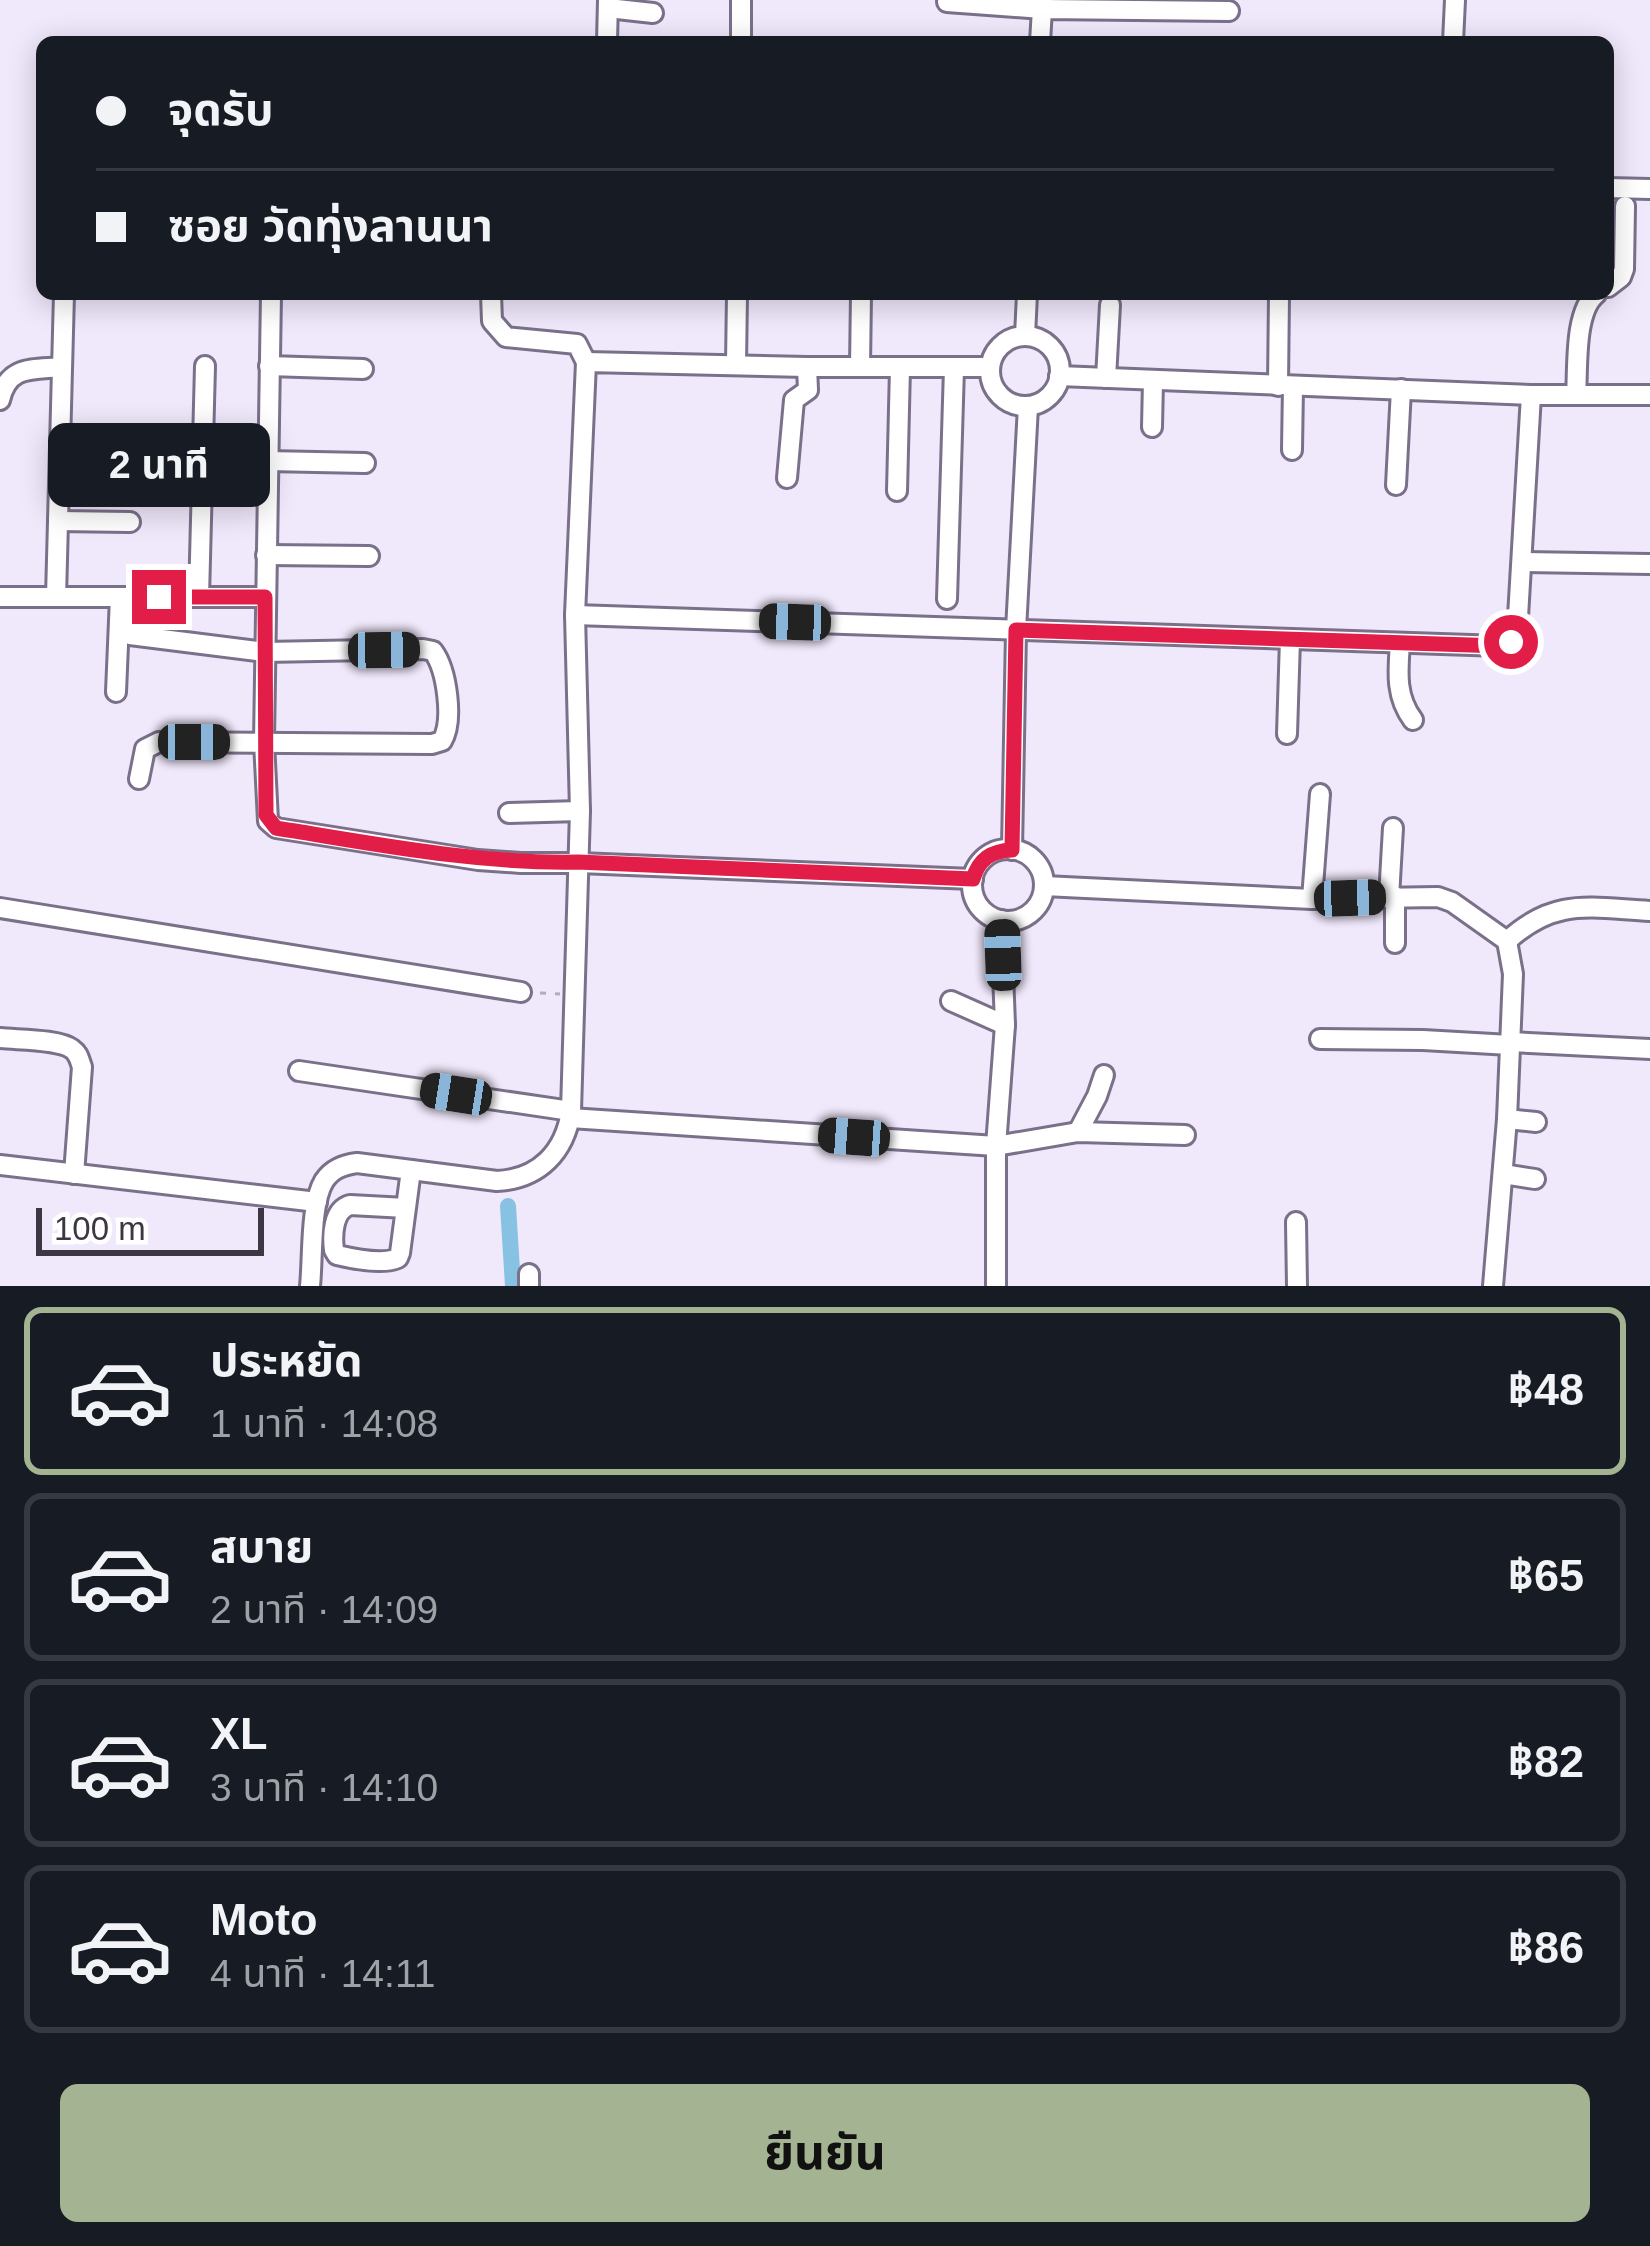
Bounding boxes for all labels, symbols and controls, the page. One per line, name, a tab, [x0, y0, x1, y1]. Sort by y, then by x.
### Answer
text: จุดรับ	[168, 84, 274, 135]
text: ซอย วัดทุ่งลานนา	[168, 200, 493, 251]
callout: 2 นาที	[48, 423, 270, 507]
text: 2 นาที	[109, 443, 209, 486]
route end	[132, 570, 186, 624]
car	[758, 603, 832, 641]
route start	[1484, 615, 1538, 669]
car	[348, 631, 420, 669]
car	[158, 724, 230, 760]
car	[1313, 879, 1387, 917]
car	[984, 918, 1022, 992]
car	[418, 1071, 494, 1117]
car	[817, 1117, 891, 1157]
scale bar	[36, 1202, 264, 1255]
text: 100 m	[54, 1210, 146, 1247]
text: ประหยัด	[210, 1335, 363, 1386]
icon: car	[66, 1337, 174, 1445]
text: ฿48	[1508, 1364, 1584, 1415]
text: 1 นาที · 14:08	[210, 1402, 438, 1445]
text: สบาย	[210, 1521, 313, 1572]
icon: car	[66, 1523, 174, 1631]
text: ฿65	[1508, 1550, 1584, 1601]
text: 2 นาที · 14:09	[210, 1588, 438, 1631]
text: XL	[210, 1708, 268, 1759]
icon: car	[66, 1709, 174, 1817]
text: ฿82	[1508, 1736, 1584, 1787]
text: 3 นาที · 14:10	[210, 1766, 438, 1809]
text: Moto	[210, 1894, 317, 1945]
icon: car	[66, 1895, 174, 2003]
text: ฿86	[1508, 1922, 1584, 1973]
text: 4 นาที · 14:11	[210, 1952, 435, 1995]
button: ยืนยัน	[60, 2084, 1590, 2222]

